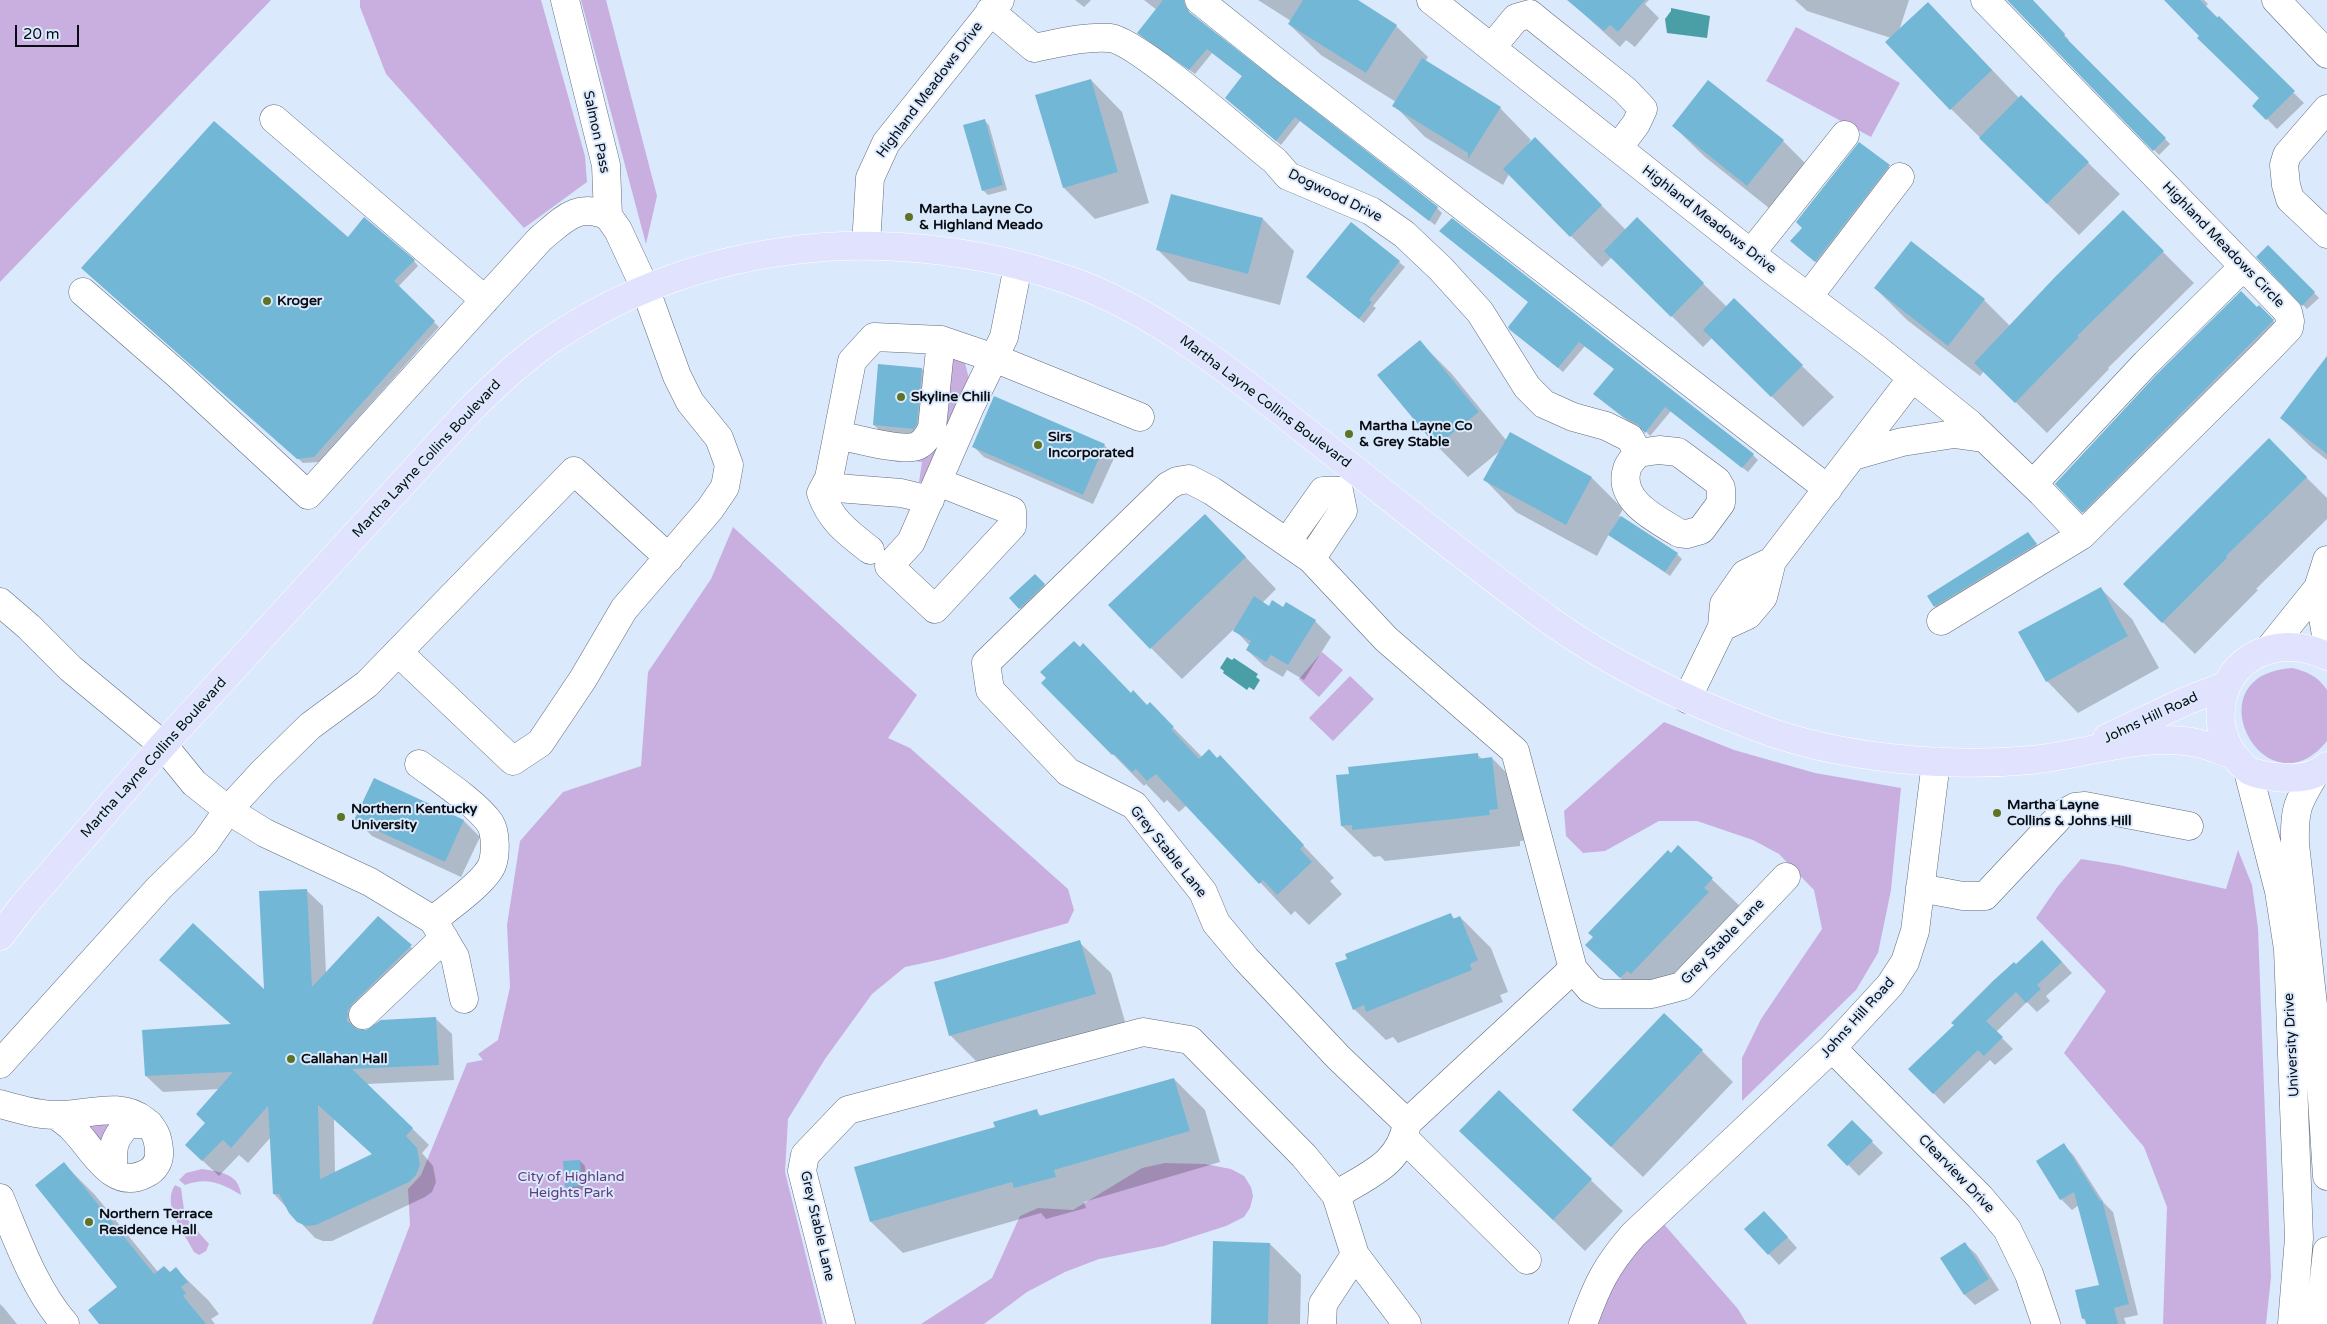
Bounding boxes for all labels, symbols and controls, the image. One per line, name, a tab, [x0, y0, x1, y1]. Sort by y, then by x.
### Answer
scale bar	[18, 15, 81, 47]
street label: Highland Meadows Drive	[873, 19, 987, 161]
text: 20 m	[23, 25, 60, 43]
street label: Salmon Pass	[579, 89, 613, 175]
street label: Highland Meadows Drive	[1638, 162, 1780, 278]
street label: Dogwood Drive	[1285, 166, 1385, 226]
street label: Highland Meadows Circle	[2158, 178, 2288, 312]
place label: Martha Layne Co & Highland Meado	[919, 201, 1043, 233]
marker: Martha Layne Co & Highland Meado	[903, 211, 915, 223]
place label: Kroger	[277, 293, 322, 309]
marker: Kroger	[261, 295, 273, 307]
street label: Martha Layne Collins Boulevard	[1176, 332, 1354, 472]
street label: Martha Layne Collins Boulevard	[349, 376, 505, 542]
place label: Skyline Chili	[911, 389, 990, 405]
marker: Skyline Chili	[895, 391, 907, 403]
place label: Martha Layne Co & Grey Stable	[1359, 418, 1473, 451]
marker: Martha Layne Co & Grey Stable	[1343, 428, 1355, 440]
place label: Sirs Incorporated	[1048, 429, 1134, 462]
marker: Sirs Incorporated	[1032, 439, 1044, 451]
street label: Martha Layne Collins Boulevard	[77, 674, 231, 842]
street label: Johns Hill Road	[2101, 689, 2201, 747]
place label: Martha Layne Collins & Johns Hill	[2007, 797, 2132, 830]
place label: Northern Kentucky University	[351, 801, 477, 834]
street label: Grey Stable Lane	[1126, 803, 1210, 901]
marker: Martha Layne Collins & Johns Hill	[1991, 807, 2003, 819]
marker: Northern Kentucky University	[335, 811, 347, 823]
street label: Grey Stable Lane	[1678, 896, 1768, 988]
street label: Johns Hill Road	[1818, 974, 1898, 1062]
street label: University Drive	[2281, 993, 2303, 1097]
place label: Callahan Hall	[301, 1051, 387, 1067]
marker: Callahan Hall	[285, 1053, 297, 1065]
street label: Clearview Drive	[1914, 1131, 1998, 1217]
park label: City of Highland Heights Park	[517, 1169, 625, 1202]
street label: Grey Stable Lane	[796, 1169, 838, 1283]
place label: Northern Terrace Residence Hall	[99, 1206, 213, 1238]
marker: Northern Terrace Residence Hall	[83, 1216, 95, 1228]

